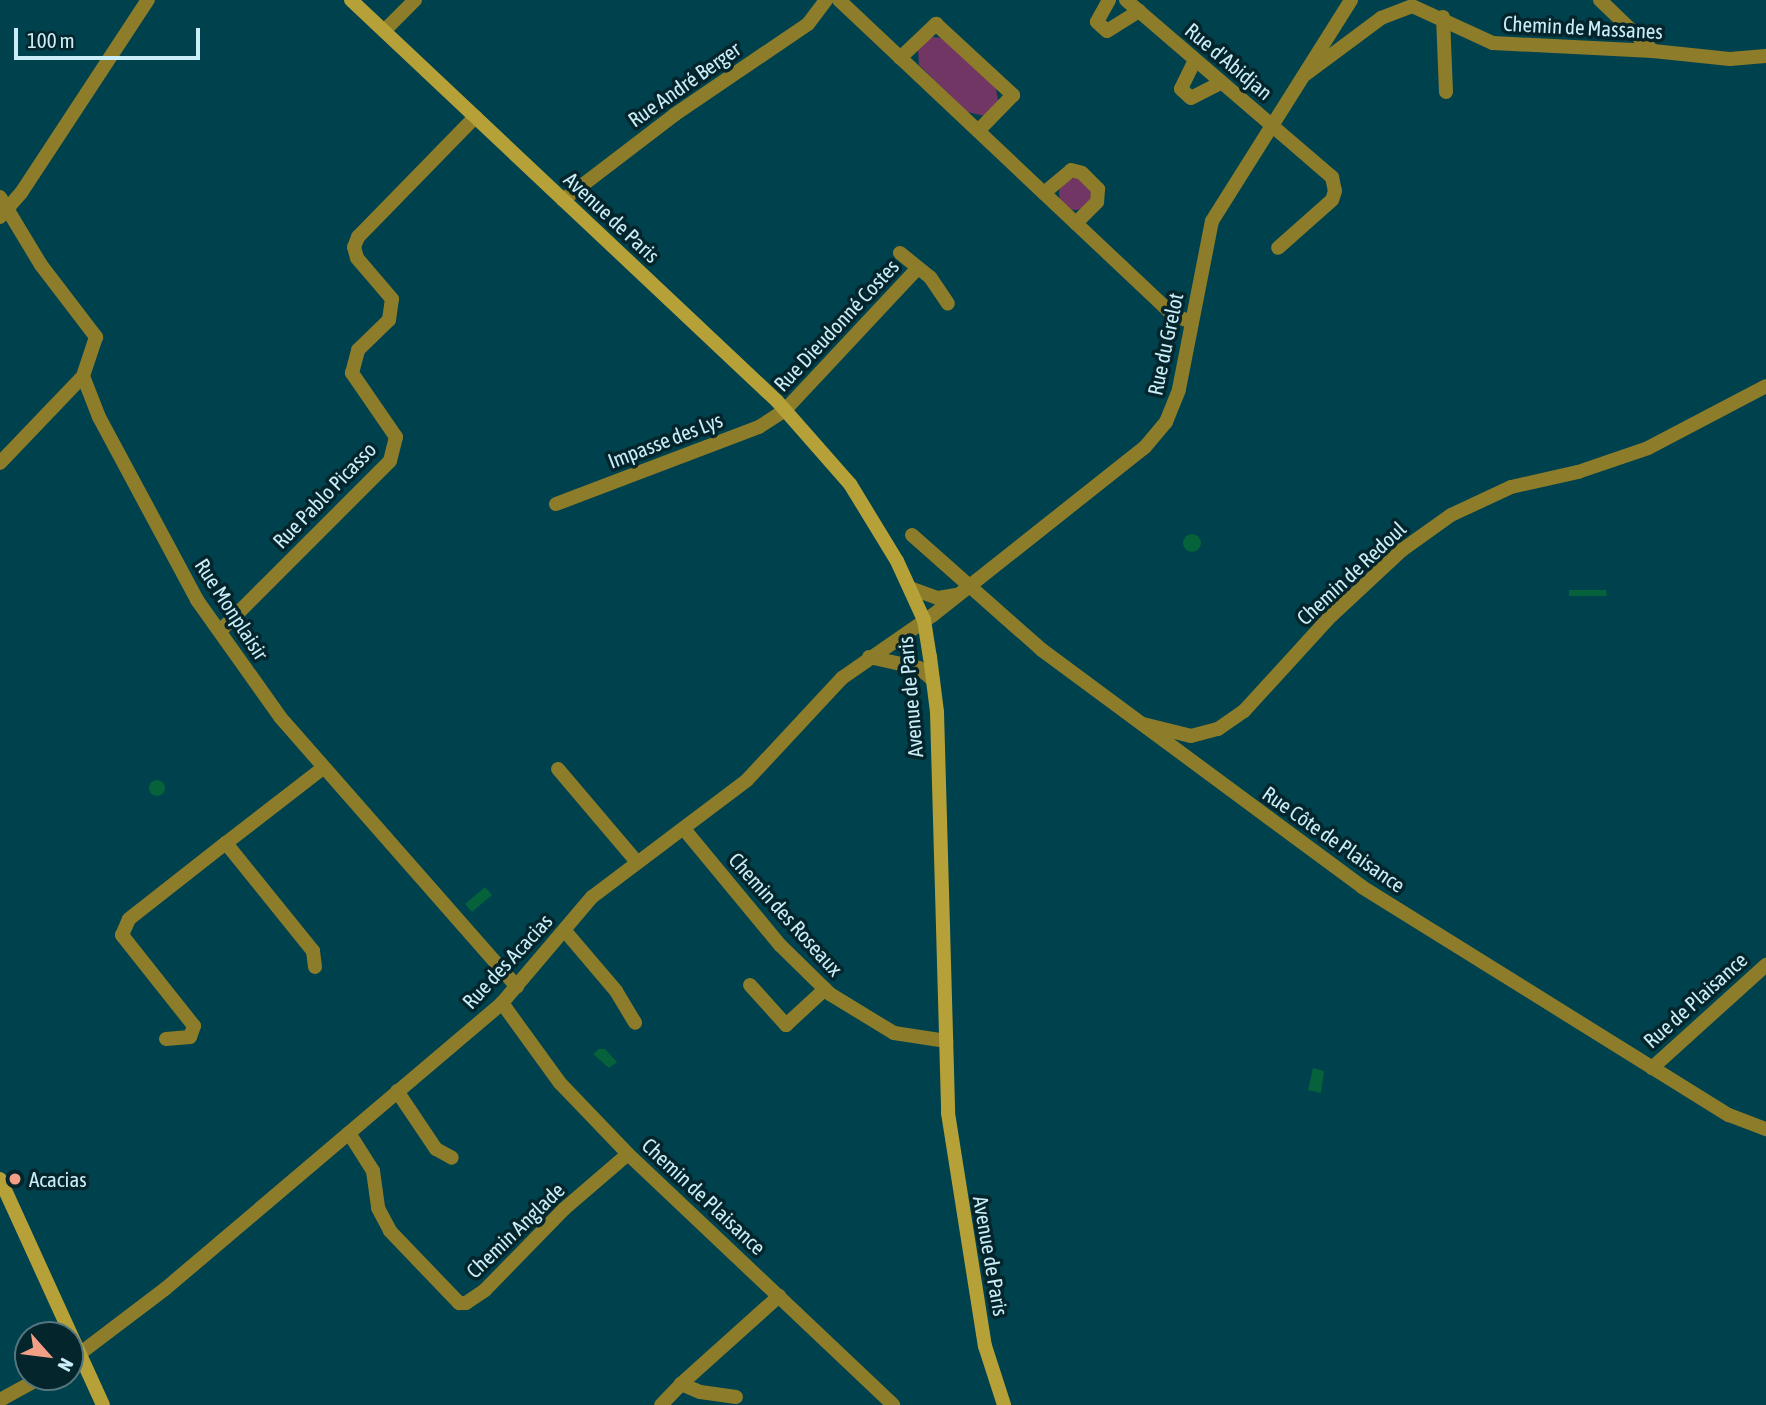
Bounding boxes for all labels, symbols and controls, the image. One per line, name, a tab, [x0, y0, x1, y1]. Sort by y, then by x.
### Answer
street label: Chemin de Massanes	[1502, 10, 1664, 44]
scale bar	[18, 14, 203, 58]
street label: Rue d'Abidjan	[1180, 17, 1278, 105]
text: 100 m	[27, 28, 75, 52]
street label: Rue André Berger	[623, 36, 745, 132]
street label: Avenue de Paris	[559, 166, 665, 268]
street label: Rue Dieudonné Costes	[768, 254, 904, 396]
street label: Rue du Grelot	[1142, 290, 1188, 398]
street label: Impasse des Lys	[604, 407, 726, 473]
street label: Rue Pablo Picasso	[267, 437, 381, 553]
street label: Chemin de Redoul	[1291, 516, 1411, 630]
street label: Rue Monplaisir	[190, 554, 274, 664]
street label: Avenue de Paris	[892, 635, 928, 759]
street label: Rue Côte de Plaisance	[1258, 780, 1410, 898]
street label: Chemin des Roseaux	[724, 847, 848, 981]
street label: Rue des Acacias	[457, 908, 557, 1014]
street label: Rue de Plaisance	[1638, 947, 1752, 1053]
street label: Chemin de Plaisance	[637, 1132, 771, 1260]
place label: Acacias	[29, 1166, 87, 1192]
marker: Acacias	[7, 1171, 23, 1187]
street label: Chemin Anglade	[461, 1177, 569, 1283]
street label: Avenue de Paris	[968, 1194, 1014, 1318]
north arrow	[14, 1321, 84, 1391]
text: N	[53, 1355, 78, 1375]

